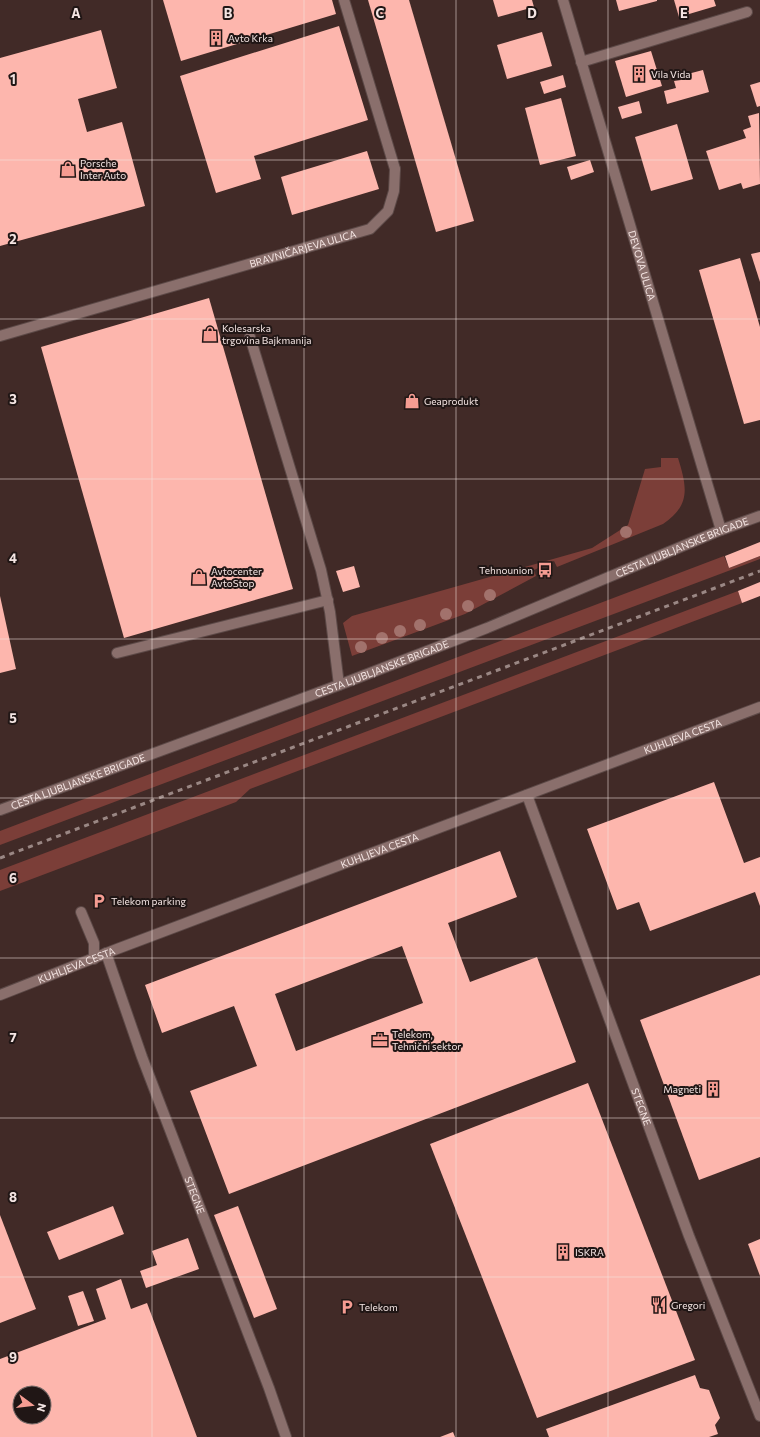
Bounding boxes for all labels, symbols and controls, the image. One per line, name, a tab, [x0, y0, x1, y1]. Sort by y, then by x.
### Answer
text: A	[71, 5, 81, 21]
text: B	[224, 5, 233, 21]
text: C	[376, 5, 385, 21]
text: D	[527, 5, 537, 21]
text: E	[680, 5, 688, 21]
building icon: Avto Krka	[207, 29, 225, 47]
place label: Avto Krka	[228, 32, 273, 44]
building icon: Vila Vida	[630, 65, 648, 83]
place label: Vila Vida	[651, 68, 691, 80]
text: 1	[10, 71, 16, 87]
place label: Porsche Inter Auto	[80, 157, 126, 181]
shop icon: Porsche Inter Auto	[59, 160, 77, 178]
street label: BRAVNIČARJEVA ULICA	[248, 227, 357, 270]
street label: DEVOVA ULICA	[626, 229, 658, 302]
text: 2	[9, 231, 17, 247]
place label: Kolesarska trgovina Bajkmanija	[222, 322, 311, 346]
shop icon: Kolesarska trgovina Bajkmanija	[201, 325, 219, 343]
text: 3	[9, 391, 17, 407]
shop icon: Geaprodukt	[403, 392, 421, 410]
place label: Geaprodukt	[424, 395, 478, 407]
street label: CESTA LJUBLJANSKE BRIGADE	[614, 515, 750, 580]
text: 4	[9, 550, 17, 566]
bus stop icon: Tehnounion	[536, 561, 554, 579]
place label: Tehnounion	[479, 564, 533, 576]
place label: Avtocenter AvtoStop	[211, 565, 262, 589]
shop icon: Avtocenter AvtoStop	[190, 568, 208, 586]
street label: CESTA LJUBLJANSKE BRIGADE	[313, 637, 450, 699]
text: 5	[9, 710, 17, 726]
street label: KUHLJEVA CESTA	[642, 716, 723, 756]
street label: CESTA LJUBLJANSKE BRIGADE	[9, 751, 147, 812]
street label: KUHLJEVA CESTA	[339, 830, 420, 870]
text: 6	[9, 870, 17, 886]
parking icon: Telekom parking	[90, 892, 108, 910]
place label: Telekom parking	[111, 895, 186, 907]
street label: KUHLJEVA CESTA	[36, 944, 117, 986]
place label: Telekom, Tehnični sektor	[392, 1028, 461, 1052]
text: 7	[9, 1029, 17, 1045]
office icon: Telekom, Tehnični sektor	[371, 1031, 389, 1049]
building icon: Magneti	[704, 1080, 722, 1098]
place label: Magneti	[663, 1083, 701, 1095]
street label: STEGNE	[629, 1086, 654, 1127]
street label: STEGNE	[182, 1175, 208, 1216]
text: 8	[9, 1189, 17, 1205]
building icon: ISKRA	[554, 1243, 572, 1261]
place label: ISKRA	[575, 1246, 604, 1258]
restaurant icon: Gregori	[650, 1296, 668, 1314]
parking icon: Telekom	[338, 1298, 356, 1316]
place label: Gregori	[671, 1299, 705, 1311]
place label: Telekom	[359, 1301, 398, 1313]
text: 9	[9, 1349, 17, 1365]
north arrow	[12, 1385, 52, 1425]
text: N	[35, 1402, 49, 1413]

